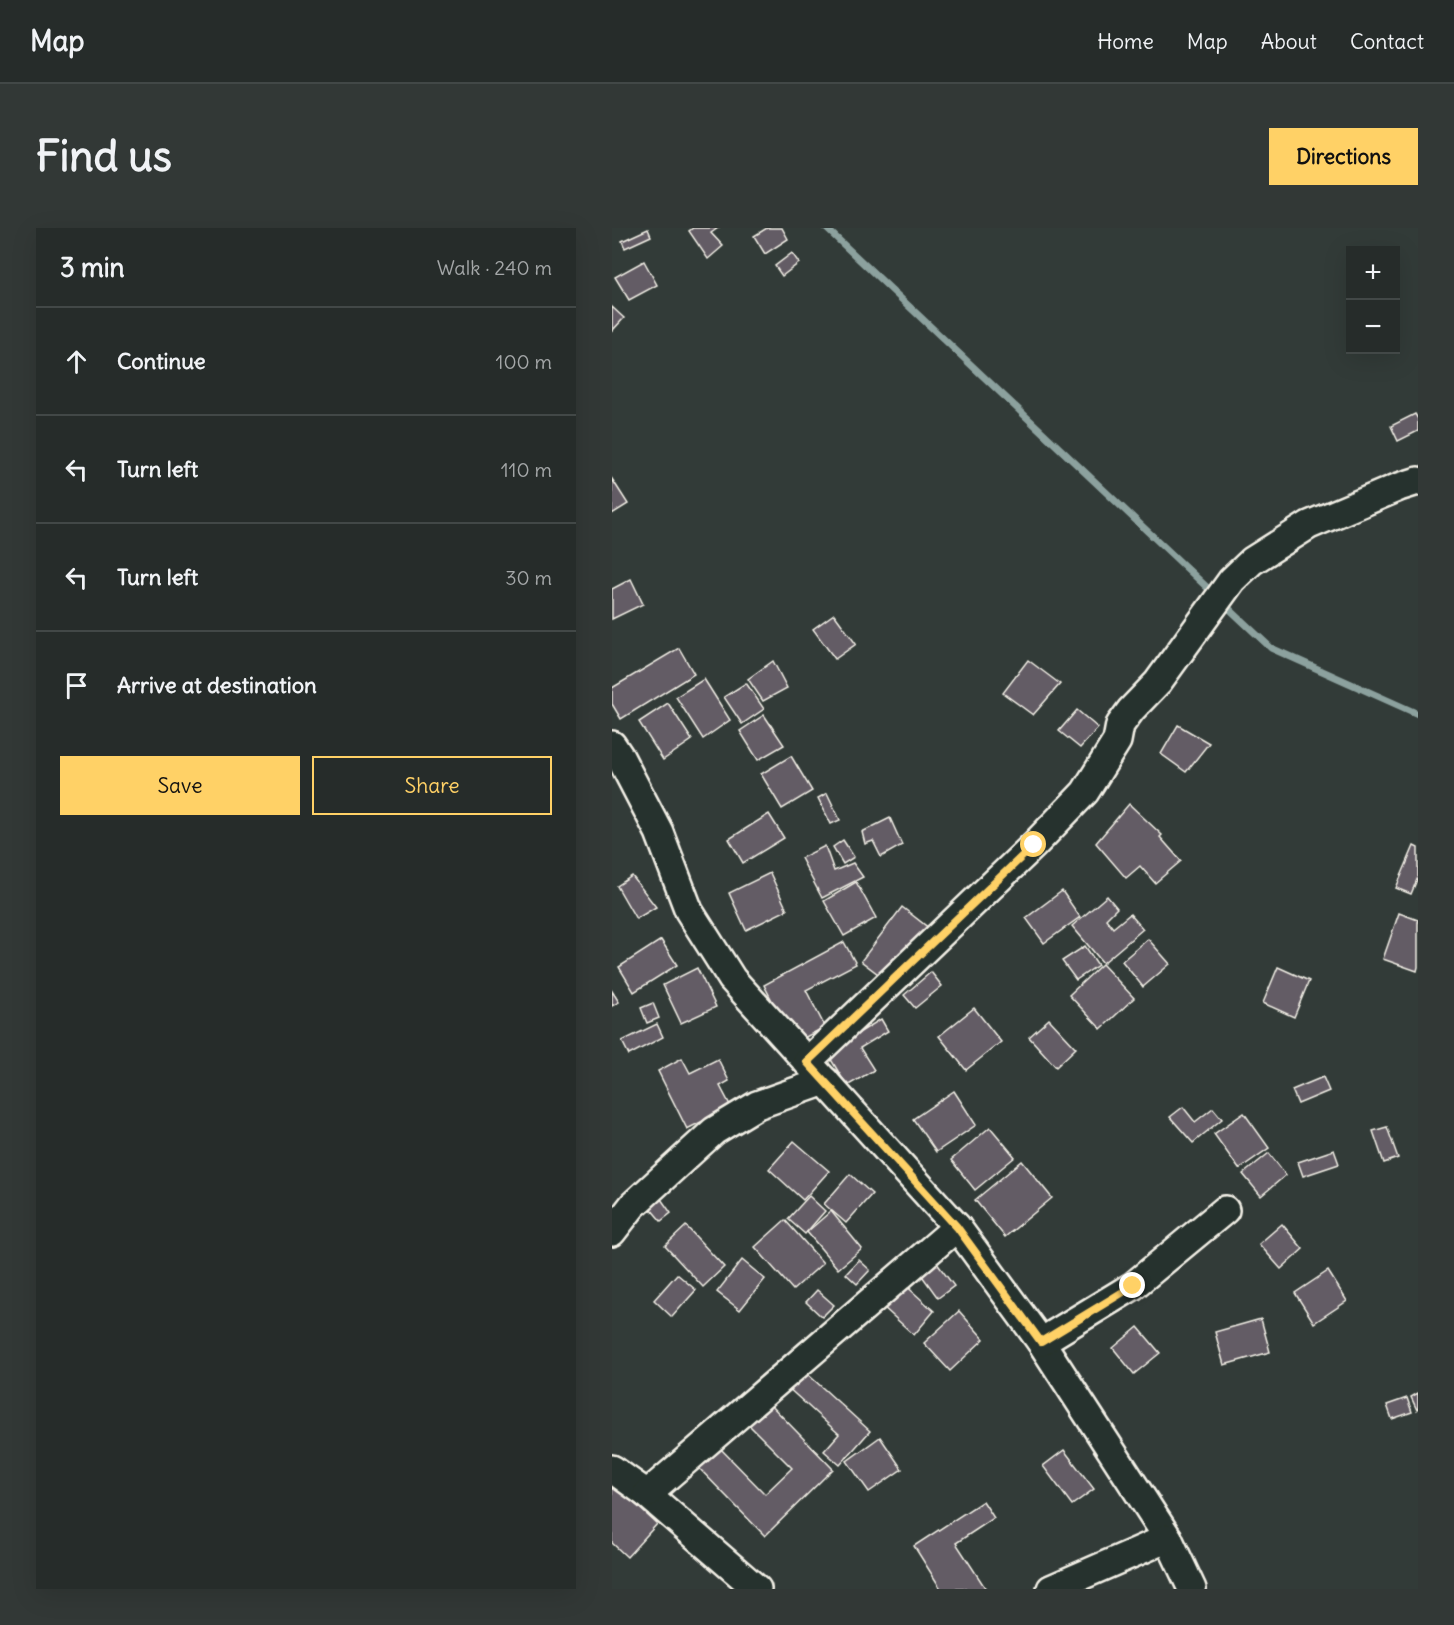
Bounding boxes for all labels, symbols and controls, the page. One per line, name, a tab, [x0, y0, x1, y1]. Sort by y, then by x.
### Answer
text: Map	[30, 23, 84, 59]
text: Home	[1097, 28, 1154, 55]
text: Map	[1187, 28, 1228, 55]
text: About	[1261, 28, 1317, 55]
text: Contact	[1350, 28, 1424, 55]
button: Directions	[1269, 128, 1418, 185]
text: Find us	[36, 130, 172, 182]
map controls	[1346, 246, 1400, 354]
button: +	[1346, 246, 1400, 300]
text: 3 min	[60, 251, 125, 284]
text: Walk · 240 m	[437, 255, 552, 280]
button: −	[1346, 300, 1400, 354]
icon: ahead	[60, 345, 93, 378]
text: Continue	[117, 347, 206, 375]
text: 100 m	[495, 349, 552, 374]
icon: left	[60, 453, 93, 486]
text: Turn left	[117, 455, 198, 483]
text: 110 m	[501, 457, 552, 482]
icon: left	[60, 561, 93, 594]
text: Turn left	[117, 563, 198, 591]
text: 30 m	[505, 565, 552, 590]
icon: arrive	[60, 669, 93, 702]
text: Arrive at destination	[117, 671, 317, 699]
button: Save	[60, 756, 300, 815]
button: Share	[312, 756, 552, 815]
route start	[1020, 831, 1046, 857]
route end	[1119, 1272, 1145, 1298]

